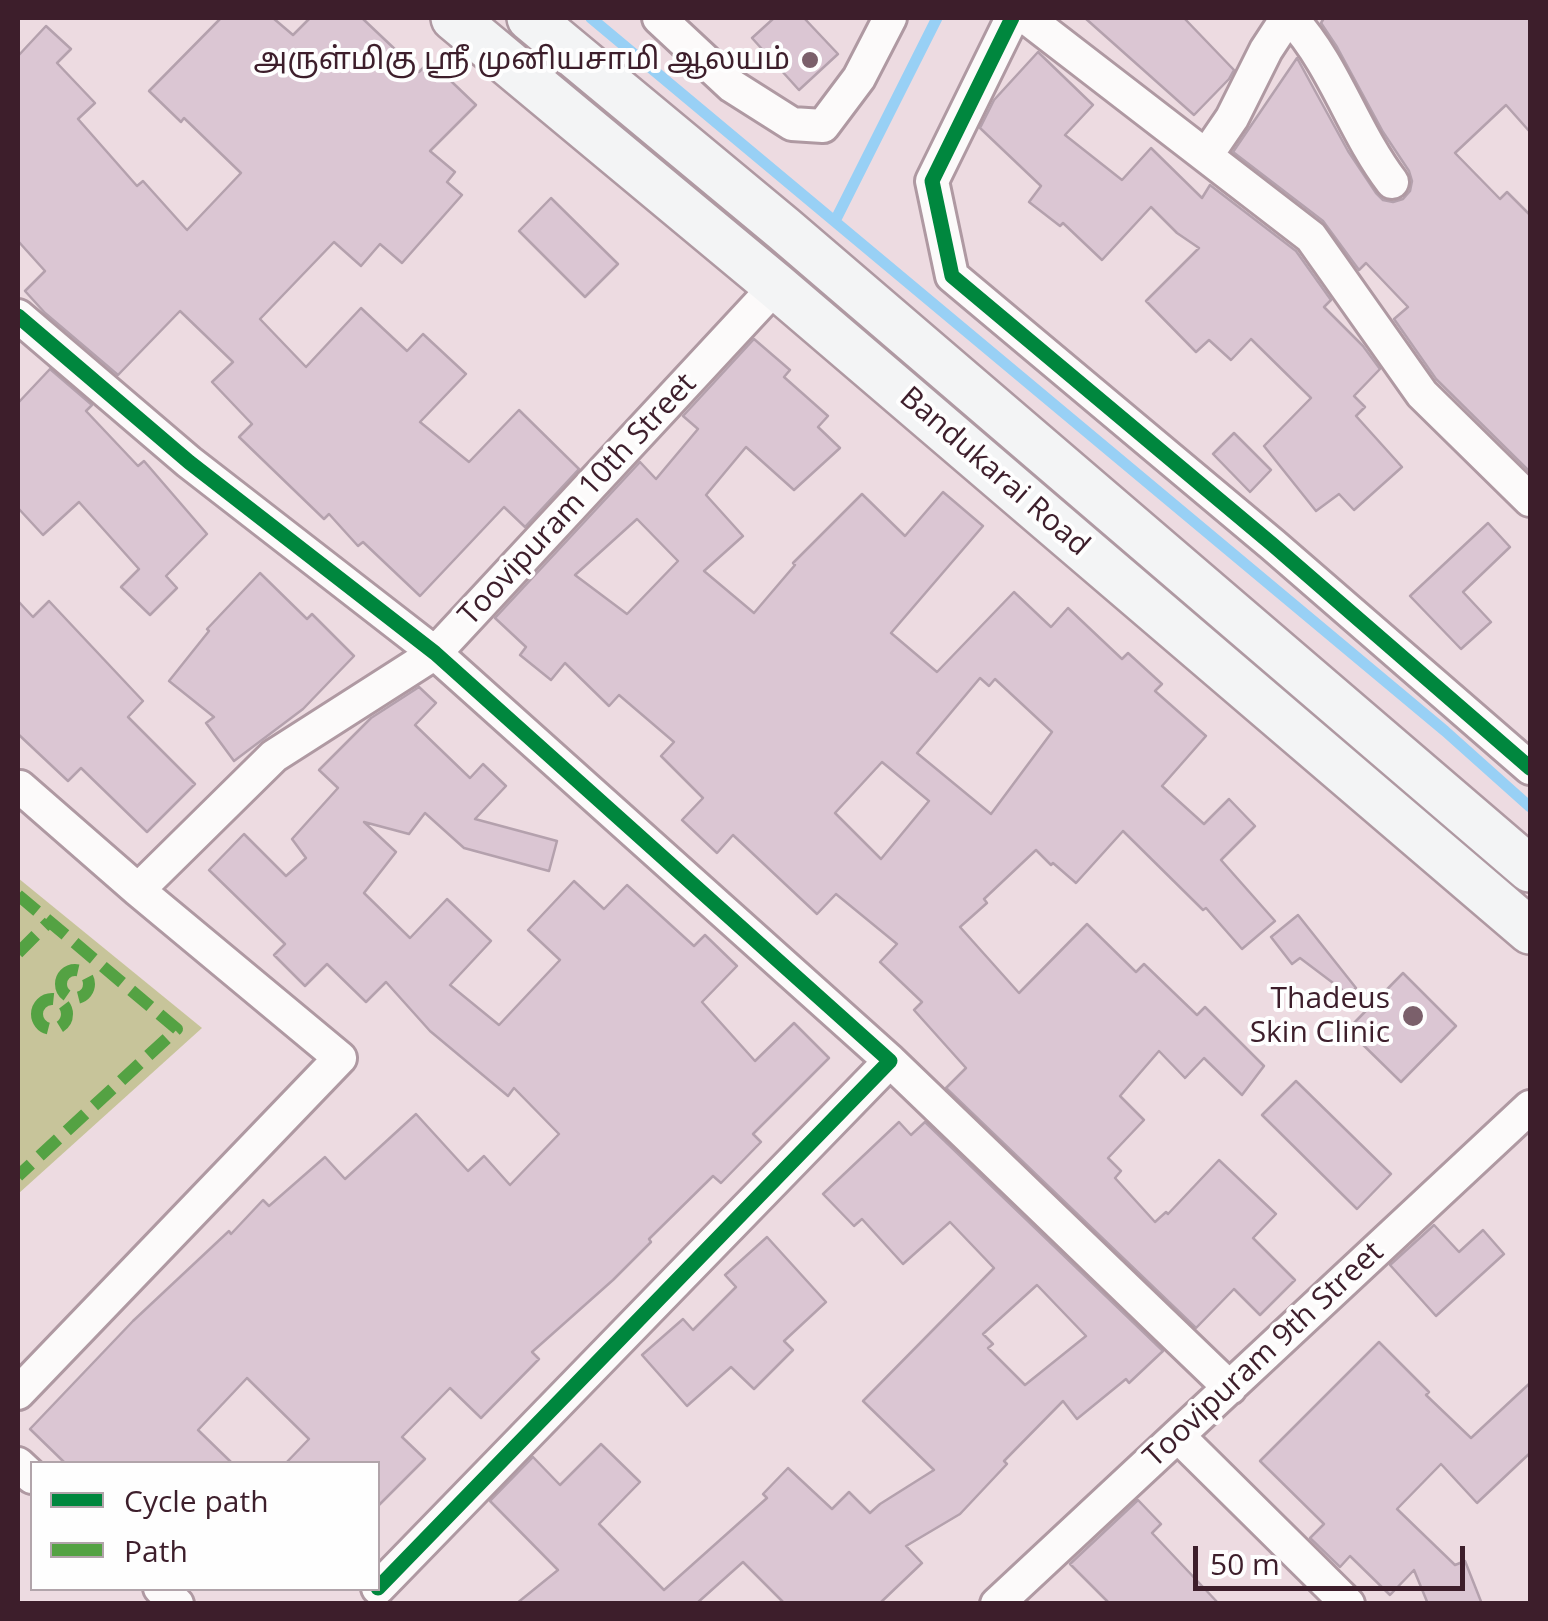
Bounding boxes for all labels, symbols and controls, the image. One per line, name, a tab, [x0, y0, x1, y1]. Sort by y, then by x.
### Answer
place label: அருள்மிகு ஶ்ரீ முனியசாமி ஆலயம்	[254, 42, 790, 78]
marker: அருள்மிகு ஶ்ரீ முனியசாமி ஆலயம்	[799, 49, 821, 71]
street label: Toovipuram 10th Street	[452, 367, 704, 633]
street label: Bandukarai Road	[892, 380, 1096, 564]
place label: Thadeus Skin Clinic	[1250, 981, 1390, 1052]
marker: Thadeus Skin Clinic	[1400, 1003, 1426, 1029]
street label: Toovipuram 9th Street	[1137, 1235, 1391, 1475]
legend	[30, 1461, 380, 1591]
text: Cycle path	[124, 1480, 269, 1521]
scale bar	[1198, 1526, 1470, 1588]
text: Path	[124, 1530, 188, 1571]
text: 50 m	[1210, 1543, 1280, 1584]

